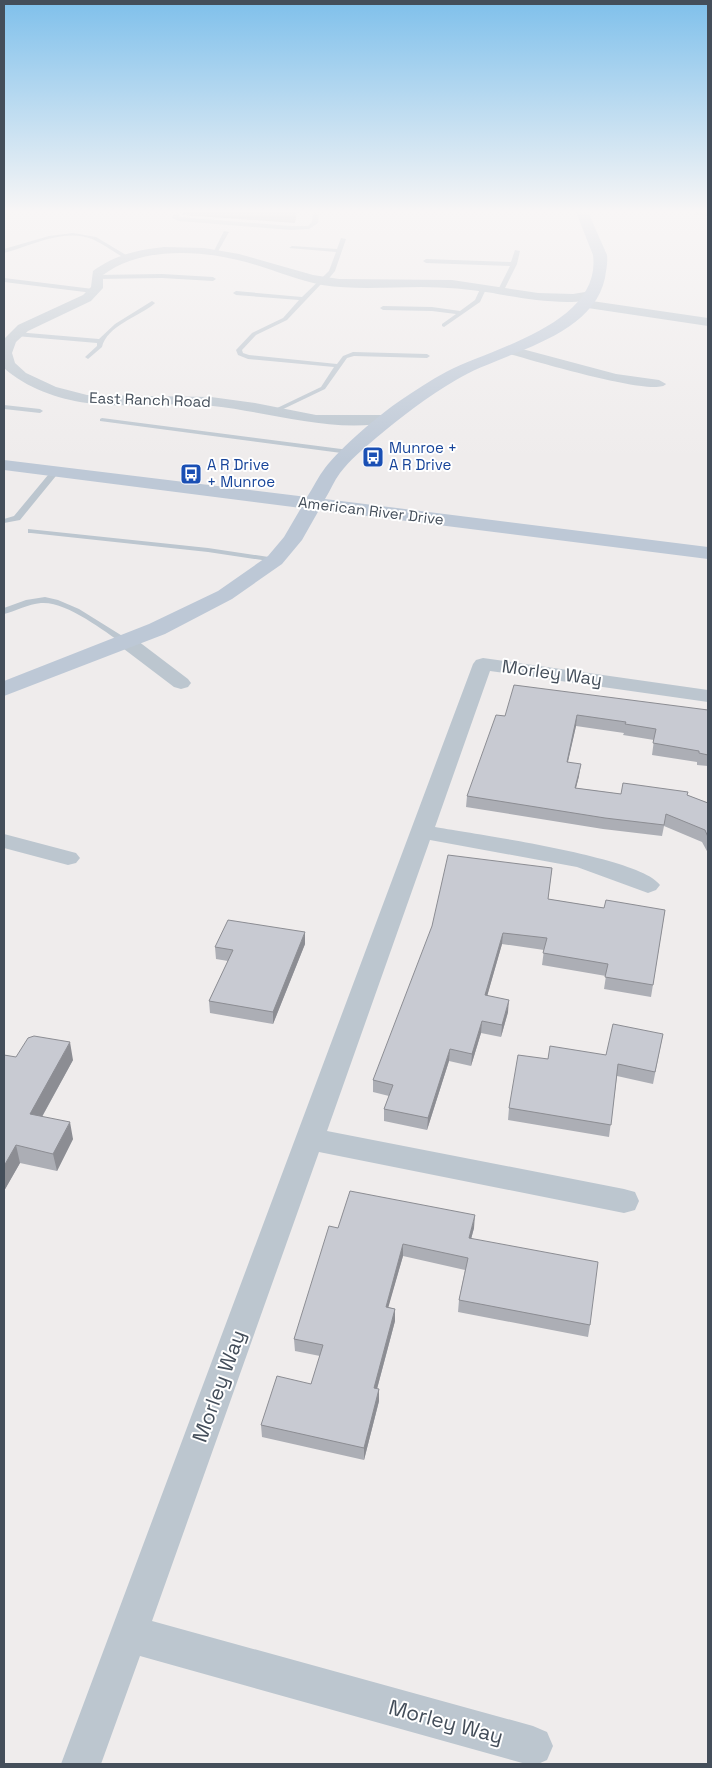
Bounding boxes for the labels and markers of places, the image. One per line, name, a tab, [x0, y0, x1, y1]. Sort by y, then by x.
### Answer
place label: Munroe + A R Drive	[389, 438, 457, 474]
bus stop icon: Munroe + A R Drive	[361, 445, 385, 469]
place label: A R Drive + Munroe	[207, 455, 275, 491]
bus stop icon: A R Drive + Munroe	[179, 462, 203, 486]

